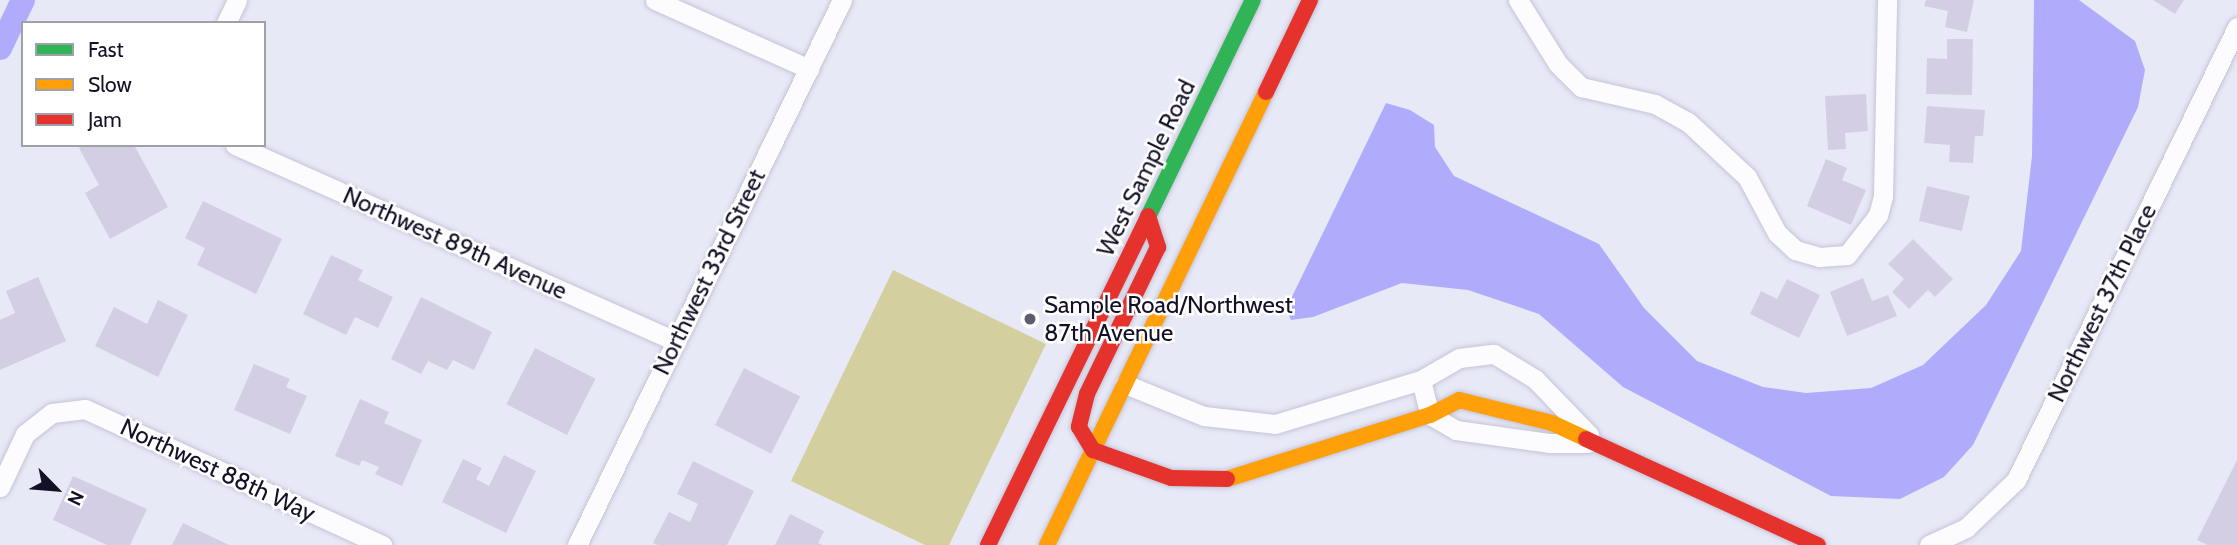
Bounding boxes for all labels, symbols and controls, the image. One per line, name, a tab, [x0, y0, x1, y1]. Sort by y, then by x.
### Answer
legend	[21, 21, 266, 147]
text: Fast	[88, 37, 124, 62]
text: Slow	[88, 72, 132, 97]
street label: West Sample Road	[1091, 75, 1201, 261]
text: Jam	[88, 107, 122, 132]
street label: Northwest 33rd Street	[647, 165, 771, 379]
street label: Northwest 89th Avenue	[339, 181, 571, 305]
street label: Northwest 37th Place	[2042, 199, 2162, 407]
place label: Sample Road/Northwest 87th Avenue	[1044, 291, 1293, 347]
marker: Sample Road/Northwest 87th Avenue	[1022, 311, 1038, 327]
street label: Northwest 88th Way	[116, 412, 320, 528]
north arrow	[21, 454, 91, 524]
text: N	[62, 487, 89, 509]

